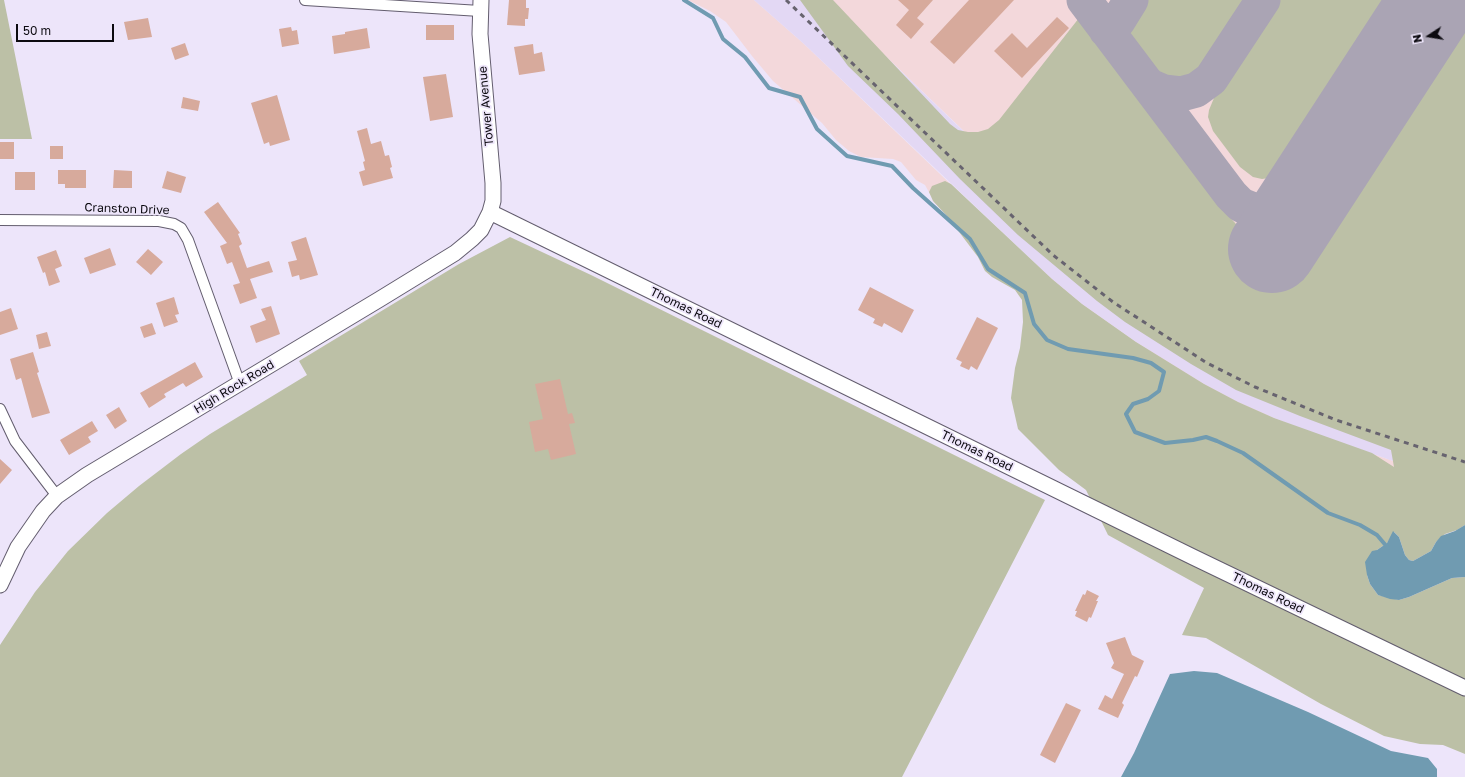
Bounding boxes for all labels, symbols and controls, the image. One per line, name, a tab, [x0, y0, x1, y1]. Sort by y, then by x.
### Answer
scale bar	[18, 16, 116, 42]
north arrow	[1409, 16, 1449, 56]
text: 50 m	[23, 23, 51, 38]
text: N	[1410, 33, 1424, 44]
street label: Tower Avenue	[475, 66, 497, 146]
street label: Cranston Drive	[84, 200, 170, 218]
street label: Thomas Road	[648, 284, 724, 332]
street label: High Rock Road	[191, 357, 277, 417]
street label: Thomas Road	[939, 427, 1015, 475]
street label: Thomas Road	[1230, 569, 1306, 617]

